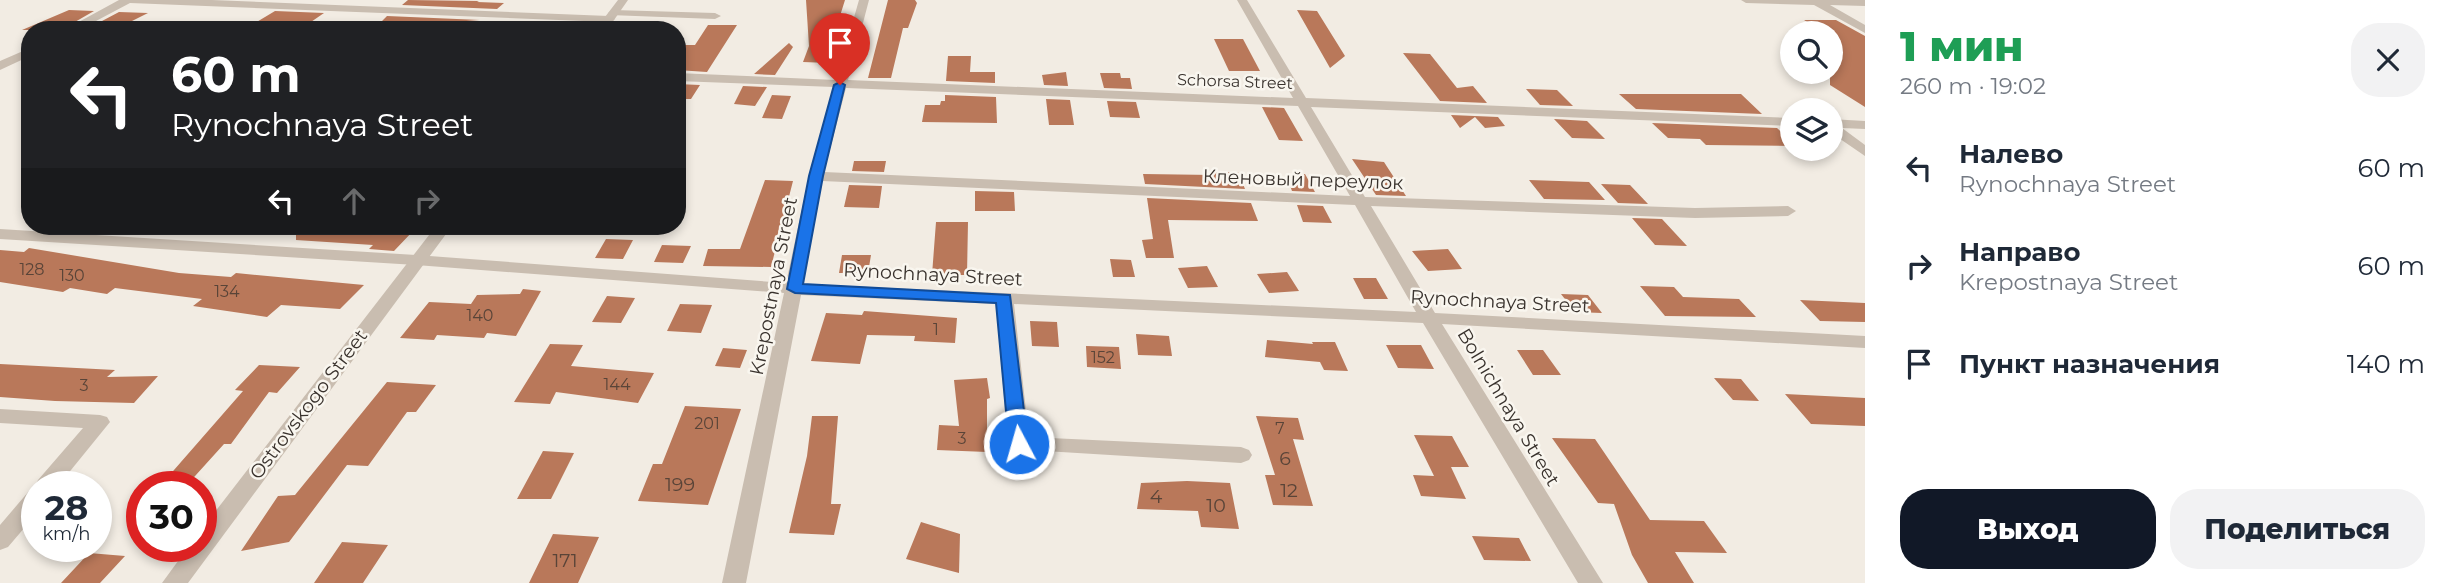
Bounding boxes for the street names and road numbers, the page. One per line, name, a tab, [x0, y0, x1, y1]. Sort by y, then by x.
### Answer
street label: Schorsa Street	[1177, 70, 1294, 93]
street label: Кленовый переулок	[1202, 165, 1404, 194]
street label: Krepostnaya Street	[745, 195, 802, 377]
street label: Rynochnaya Street	[843, 258, 1023, 291]
street label: Rynochnaya Street	[1410, 285, 1590, 318]
street label: Bolnichnaya Street	[1452, 324, 1565, 491]
street label: Ostrovskogo Street	[245, 325, 372, 484]

